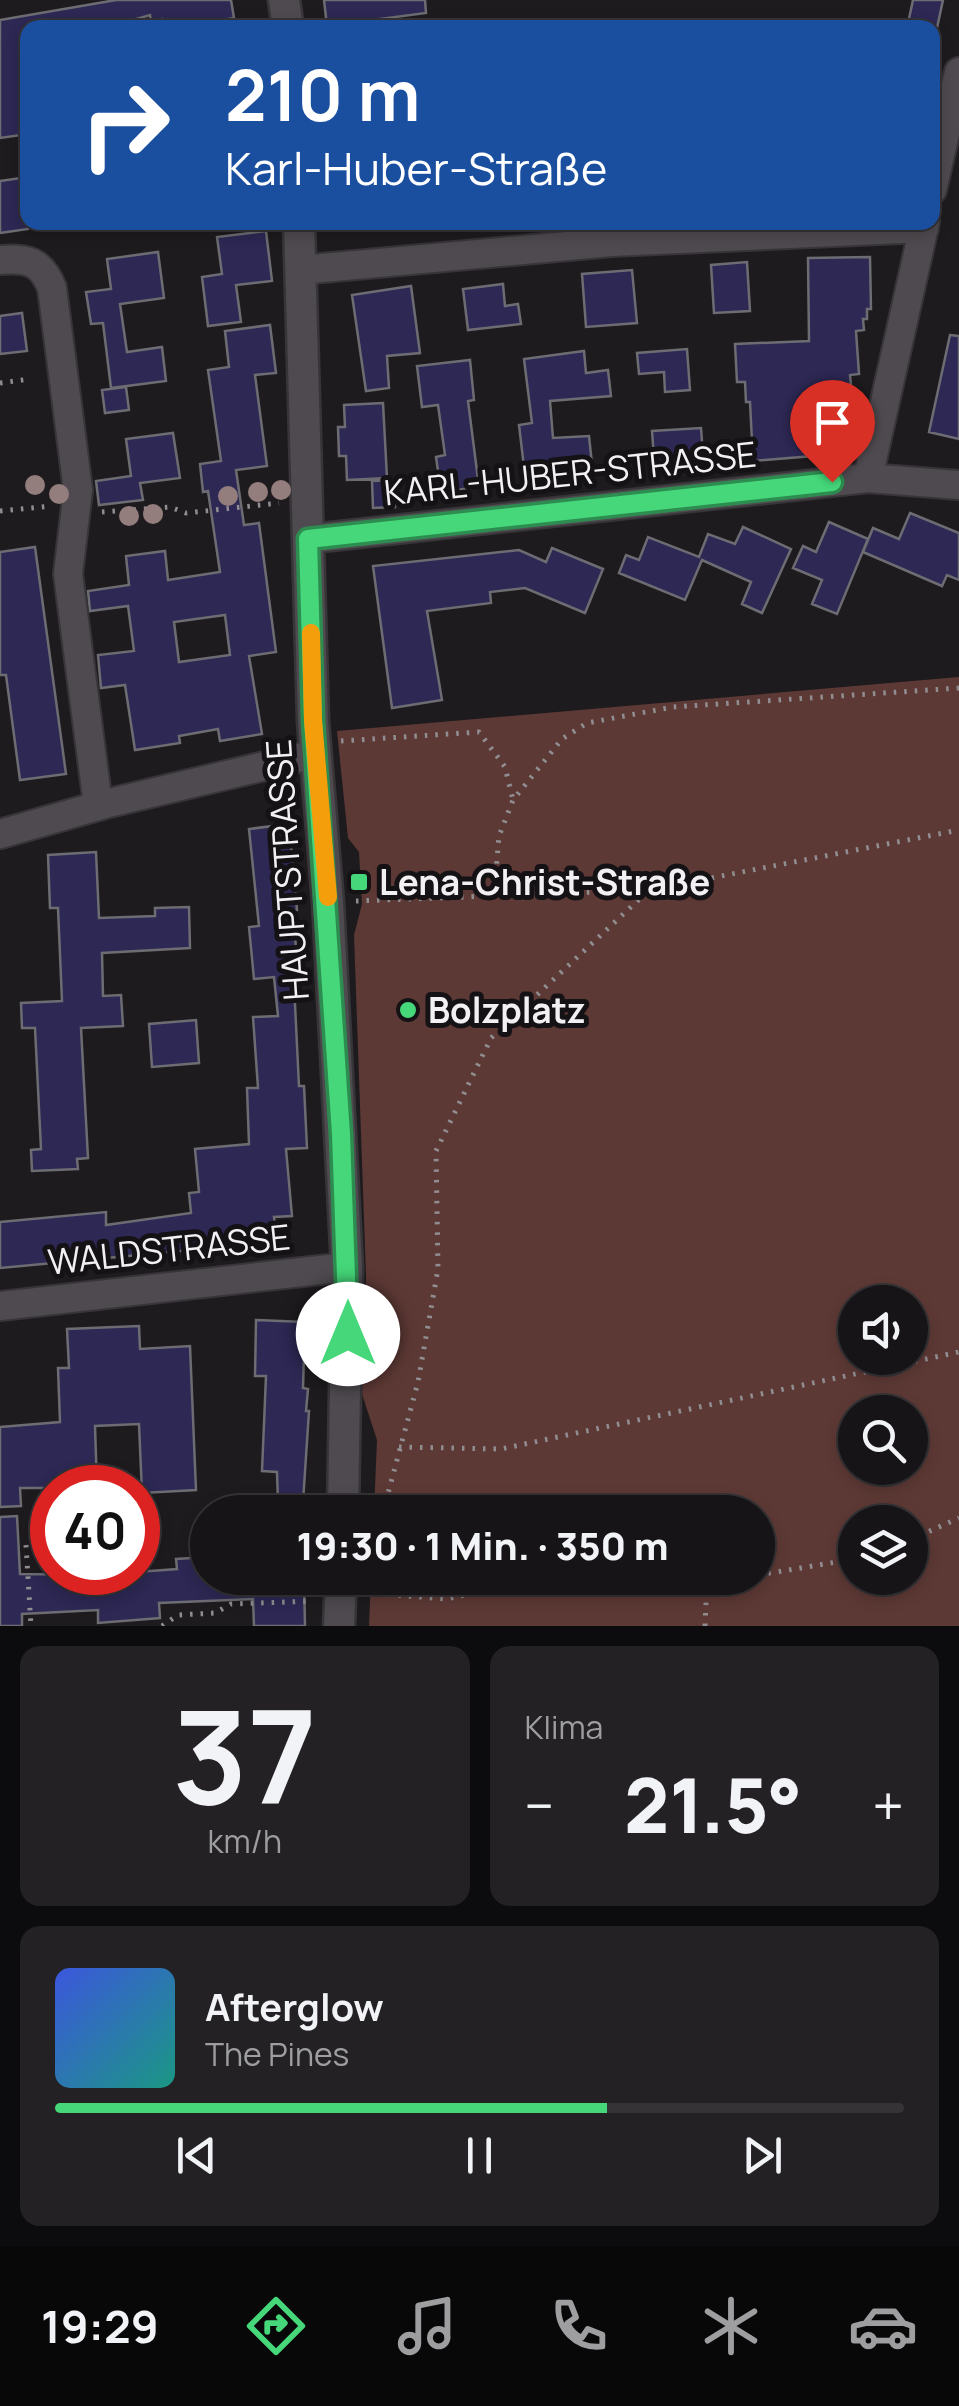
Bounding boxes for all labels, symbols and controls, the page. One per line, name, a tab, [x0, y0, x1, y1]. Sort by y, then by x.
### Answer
text: 210 m	[225, 46, 420, 142]
icon: right	[60, 60, 190, 190]
text: Karl-Huber-Straße	[225, 137, 607, 199]
pin	[790, 380, 875, 483]
icon: arrive	[805, 395, 860, 450]
street label: KARL-HUBER-STRASSE	[382, 430, 758, 516]
street label: HAUPTSTRASSE	[254, 738, 320, 1002]
place label: Lena-Christ-Straße	[379, 858, 710, 906]
marker: Lena-Christ-Straße	[348, 871, 370, 893]
place label: Bolzplatz	[428, 986, 586, 1034]
marker: Bolzplatz	[397, 999, 419, 1021]
street label: WALDSTRASSE	[45, 1212, 293, 1286]
position arrow	[296, 1282, 400, 1386]
map controls	[838, 1285, 928, 1595]
button: sound	[838, 1285, 928, 1375]
button: search	[838, 1395, 928, 1485]
speed limit sign: 40	[30, 1465, 160, 1595]
button: layers	[838, 1505, 928, 1595]
text: 19:30 · 1 Min. · 350 m	[296, 1519, 669, 1571]
text: 37	[172, 1665, 317, 1843]
text: Klima	[525, 1705, 603, 1749]
text: 21.5°	[624, 1753, 802, 1856]
text: −	[525, 1767, 554, 1843]
text: +	[872, 1767, 904, 1843]
text: km/h	[208, 1819, 282, 1863]
text: Afterglow	[205, 1980, 384, 2032]
text: The Pines	[205, 2032, 349, 2076]
icon: previous	[169, 2128, 224, 2183]
icon: pause	[452, 2128, 507, 2183]
icon: next	[735, 2128, 790, 2183]
icon: directions	[241, 2291, 311, 2361]
icon: music	[392, 2291, 462, 2361]
icon: phone	[544, 2291, 614, 2361]
icon: climate	[696, 2291, 766, 2361]
icon: car	[848, 2291, 918, 2361]
text: 19:29	[41, 2295, 159, 2357]

